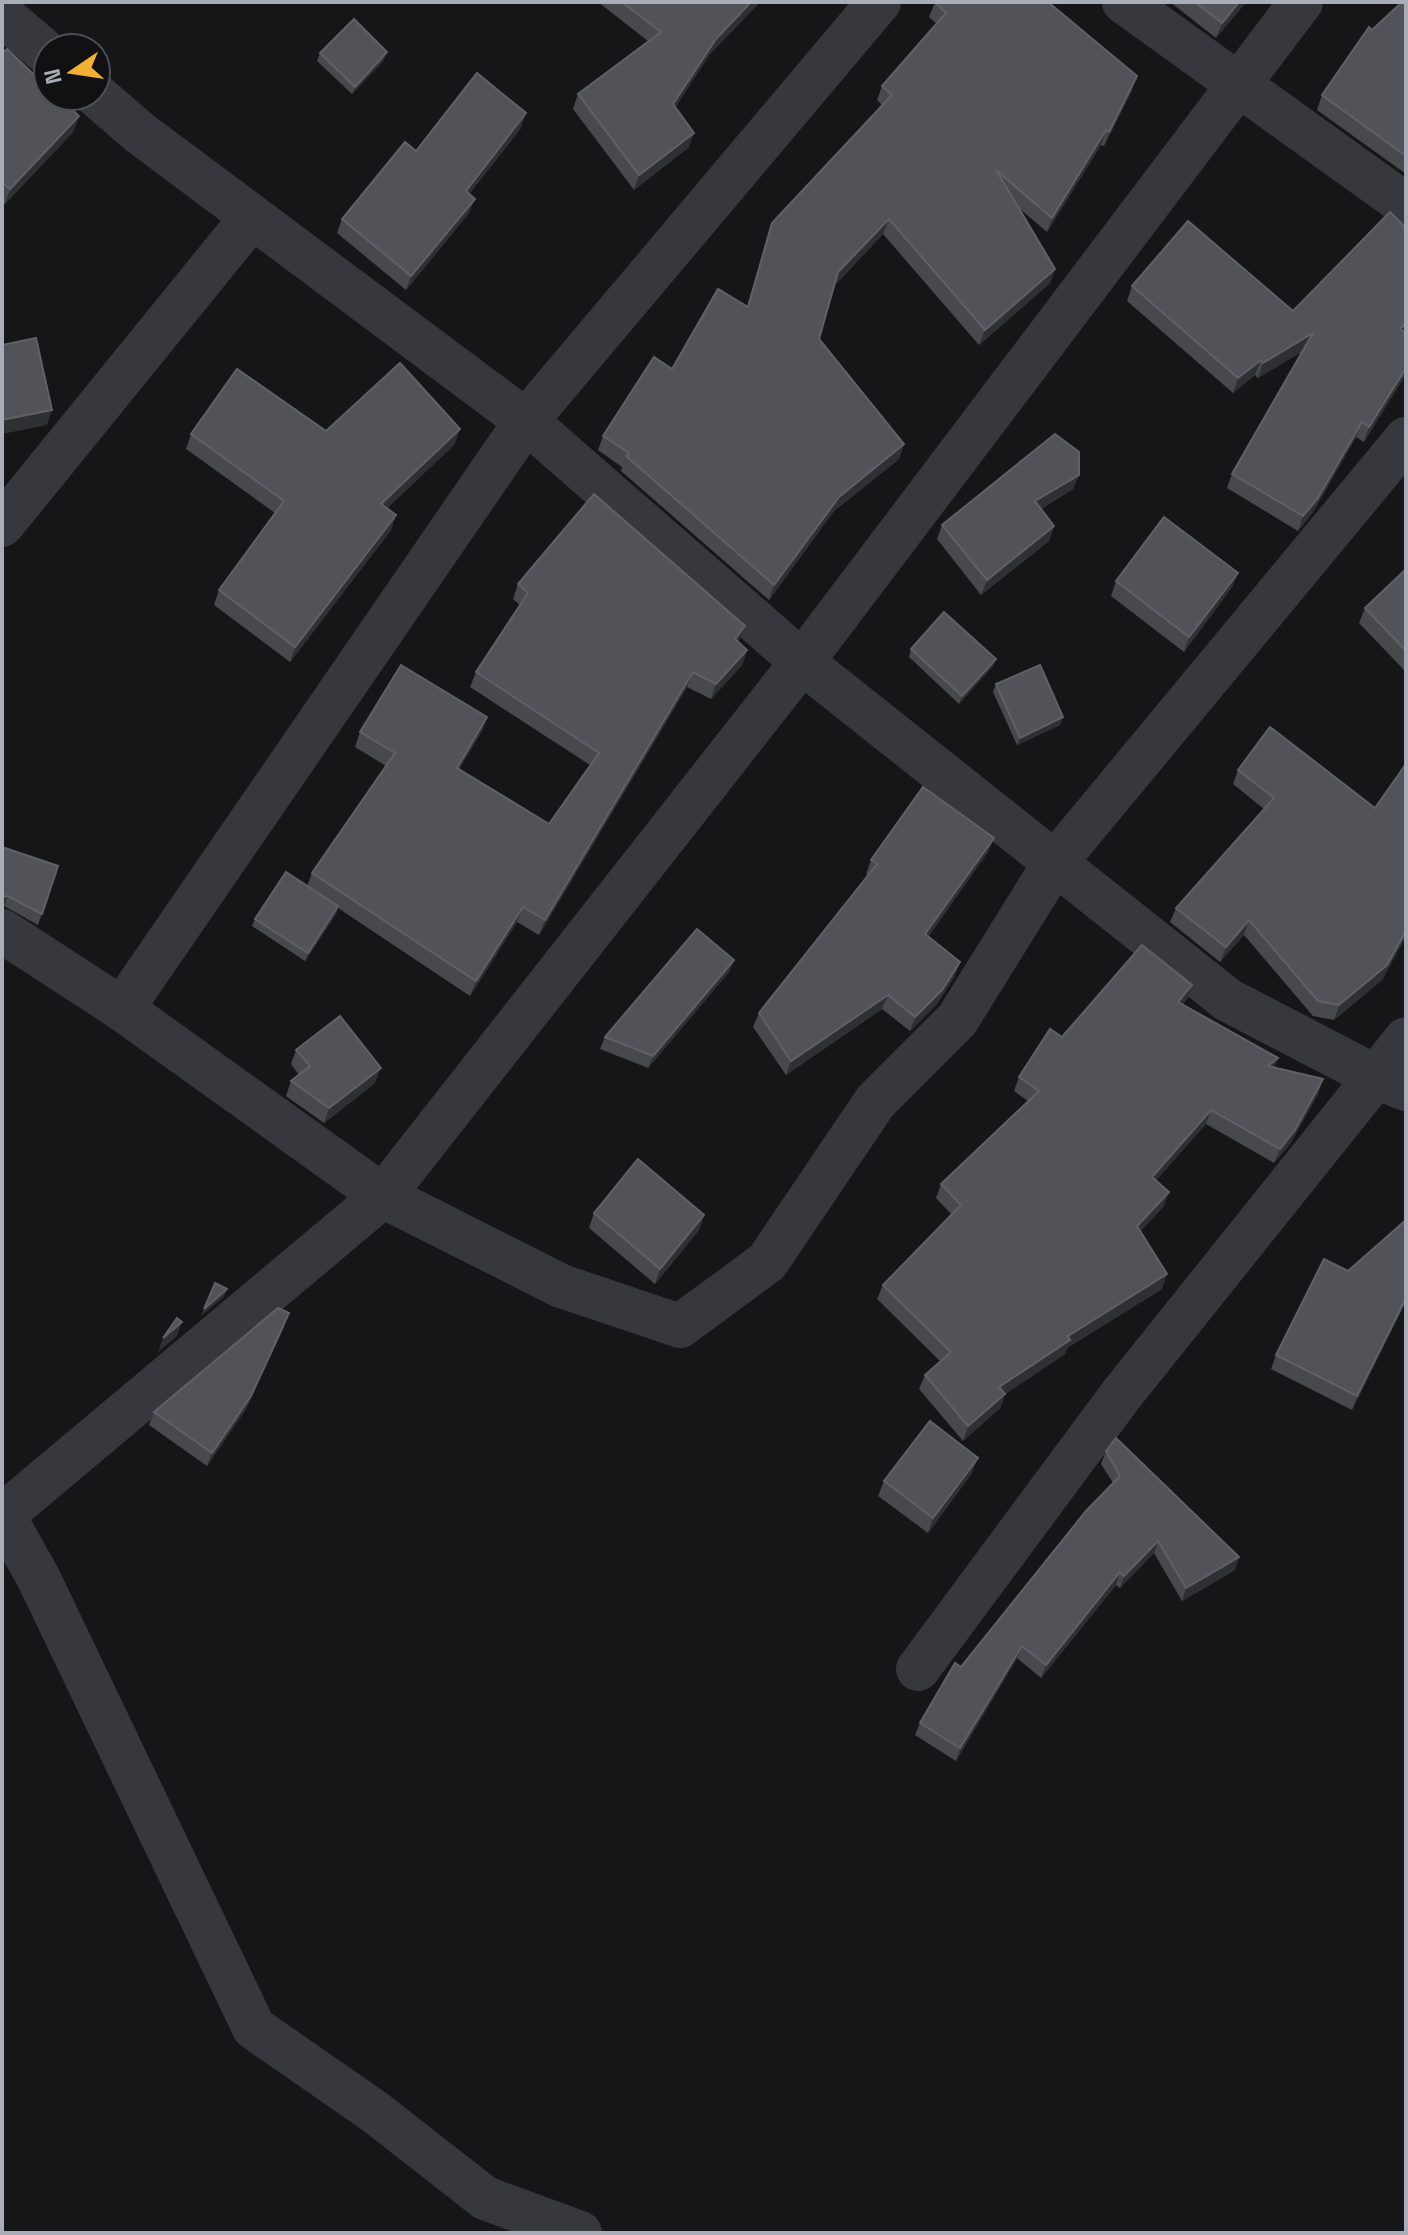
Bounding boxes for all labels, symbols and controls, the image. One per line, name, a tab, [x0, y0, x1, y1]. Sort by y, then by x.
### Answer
north arrow	[32, 32, 112, 112]
text: N	[37, 66, 68, 87]

